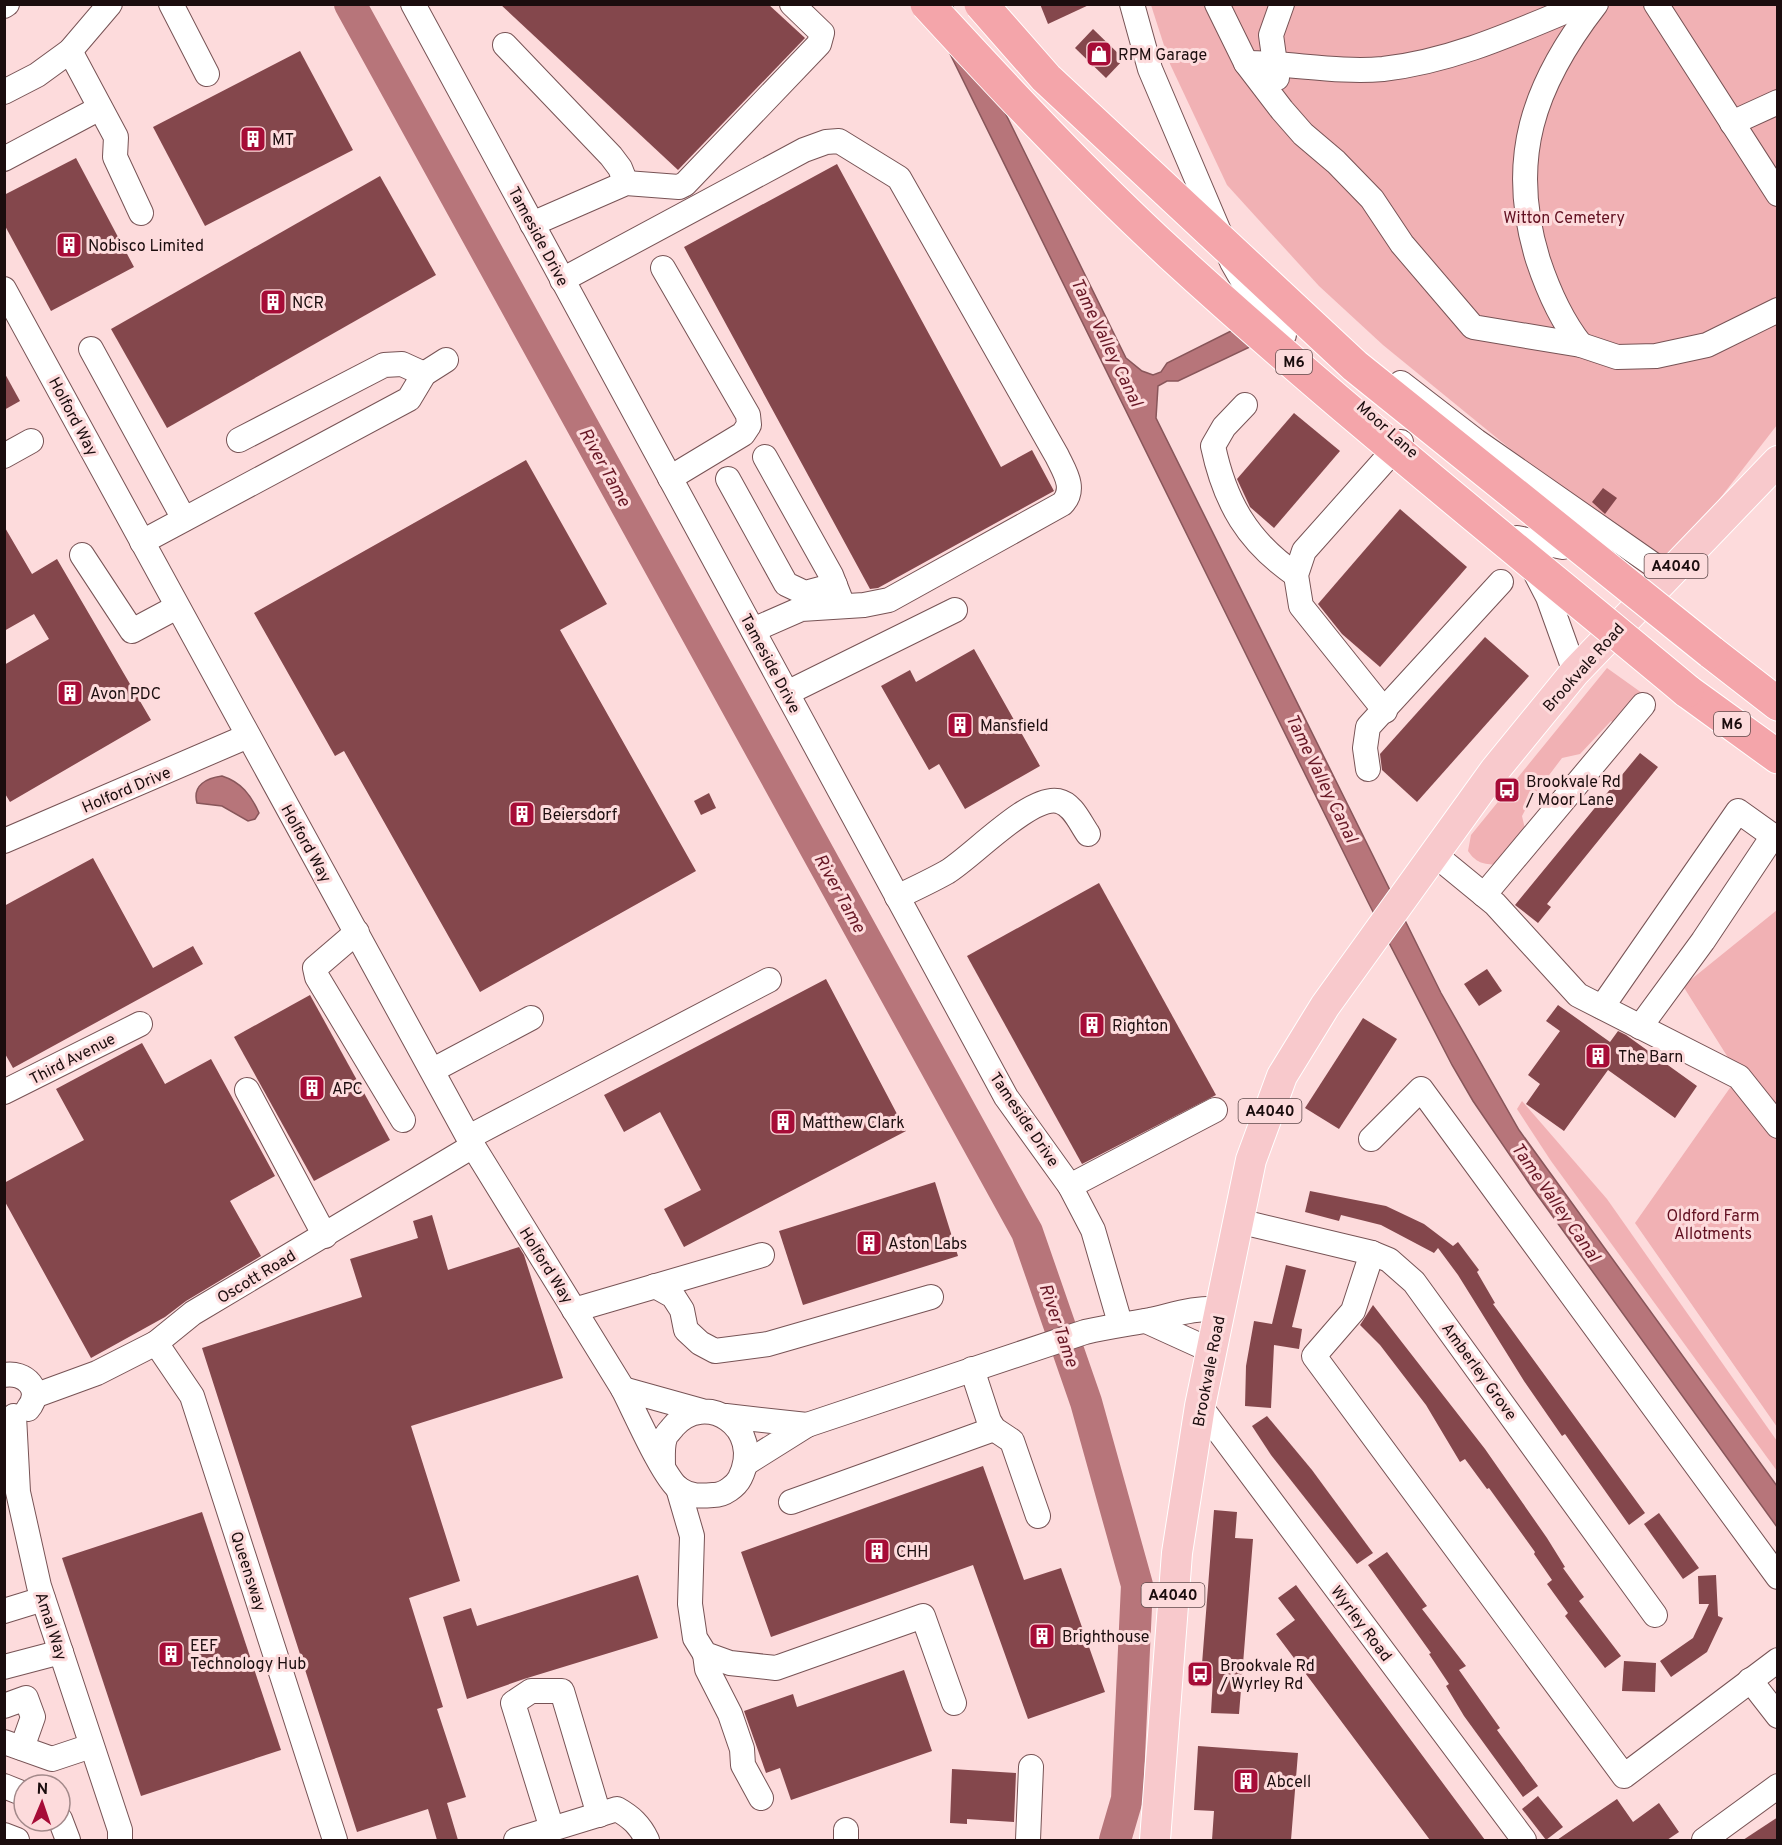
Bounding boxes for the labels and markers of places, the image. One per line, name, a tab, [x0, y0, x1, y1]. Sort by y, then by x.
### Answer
shop icon: RPM Garage	[1084, 39, 1114, 69]
place label: RPM Garage	[1118, 46, 1207, 66]
building icon: MT	[238, 124, 268, 154]
place label: MT	[272, 131, 294, 151]
building icon: Nobisco Limited	[54, 230, 84, 260]
place label: Nobisco Limited	[88, 237, 204, 257]
building icon: NCR	[258, 287, 288, 317]
place label: NCR	[292, 294, 324, 314]
building icon: Avon PDC	[55, 678, 85, 708]
place label: Avon PDC	[90, 685, 161, 705]
building icon: Mansfield	[945, 710, 975, 740]
place label: Mansfield	[980, 717, 1049, 737]
place label: Brookvale Rd / Moor Lane	[1525, 773, 1621, 811]
bus stop icon: Brookvale Rd / Moor Lane	[1492, 775, 1522, 805]
building icon: Beiersdorf	[507, 799, 537, 829]
place label: Beiersdorf	[542, 806, 618, 826]
building icon: Righton	[1077, 1010, 1107, 1040]
place label: Righton	[1112, 1017, 1168, 1037]
building icon: The Barn	[1583, 1041, 1613, 1071]
place label: The Barn	[1618, 1048, 1683, 1068]
building icon: APC	[297, 1073, 327, 1103]
place label: APC	[332, 1080, 363, 1100]
building icon: Matthew Clark	[768, 1107, 798, 1137]
place label: Matthew Clark	[802, 1114, 905, 1134]
building icon: Aston Labs	[854, 1228, 884, 1258]
place label: Aston Labs	[888, 1235, 967, 1255]
building icon: CHH	[862, 1536, 892, 1566]
place label: CHH	[896, 1543, 929, 1563]
building icon: Brighthouse	[1027, 1621, 1057, 1651]
place label: Brighthouse	[1062, 1628, 1149, 1648]
place label: EEF Technology Hub	[190, 1637, 306, 1675]
building icon: EEF Technology Hub	[156, 1639, 186, 1669]
place label: Brookvale Rd / Wyrley Rd	[1219, 1657, 1315, 1695]
bus stop icon: Brookvale Rd / Wyrley Rd	[1185, 1659, 1215, 1689]
building icon: Abcell	[1231, 1766, 1261, 1796]
place label: Abcell	[1266, 1773, 1311, 1793]

